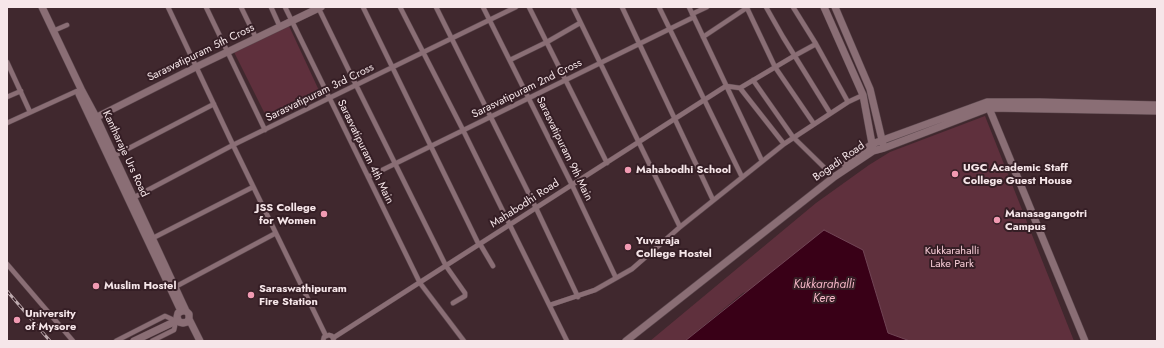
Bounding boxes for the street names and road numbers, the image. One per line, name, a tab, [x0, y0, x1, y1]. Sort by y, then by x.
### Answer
street label: Sarasvatipuram 5th Cross	[145, 21, 257, 85]
street label: Sarasvatipuram 2nd Cross	[470, 57, 584, 121]
street label: Sarasvatipuram 3rd Cross	[264, 61, 376, 125]
street label: Sarasvatipuram 9th Main	[533, 95, 595, 203]
street label: Sarasvatipuram 4th Main	[334, 98, 396, 206]
street label: Kantharaje Urs Road	[99, 109, 151, 199]
street label: Bogadi Road	[811, 139, 867, 185]
street label: Mahabodhi Road	[488, 177, 562, 231]

